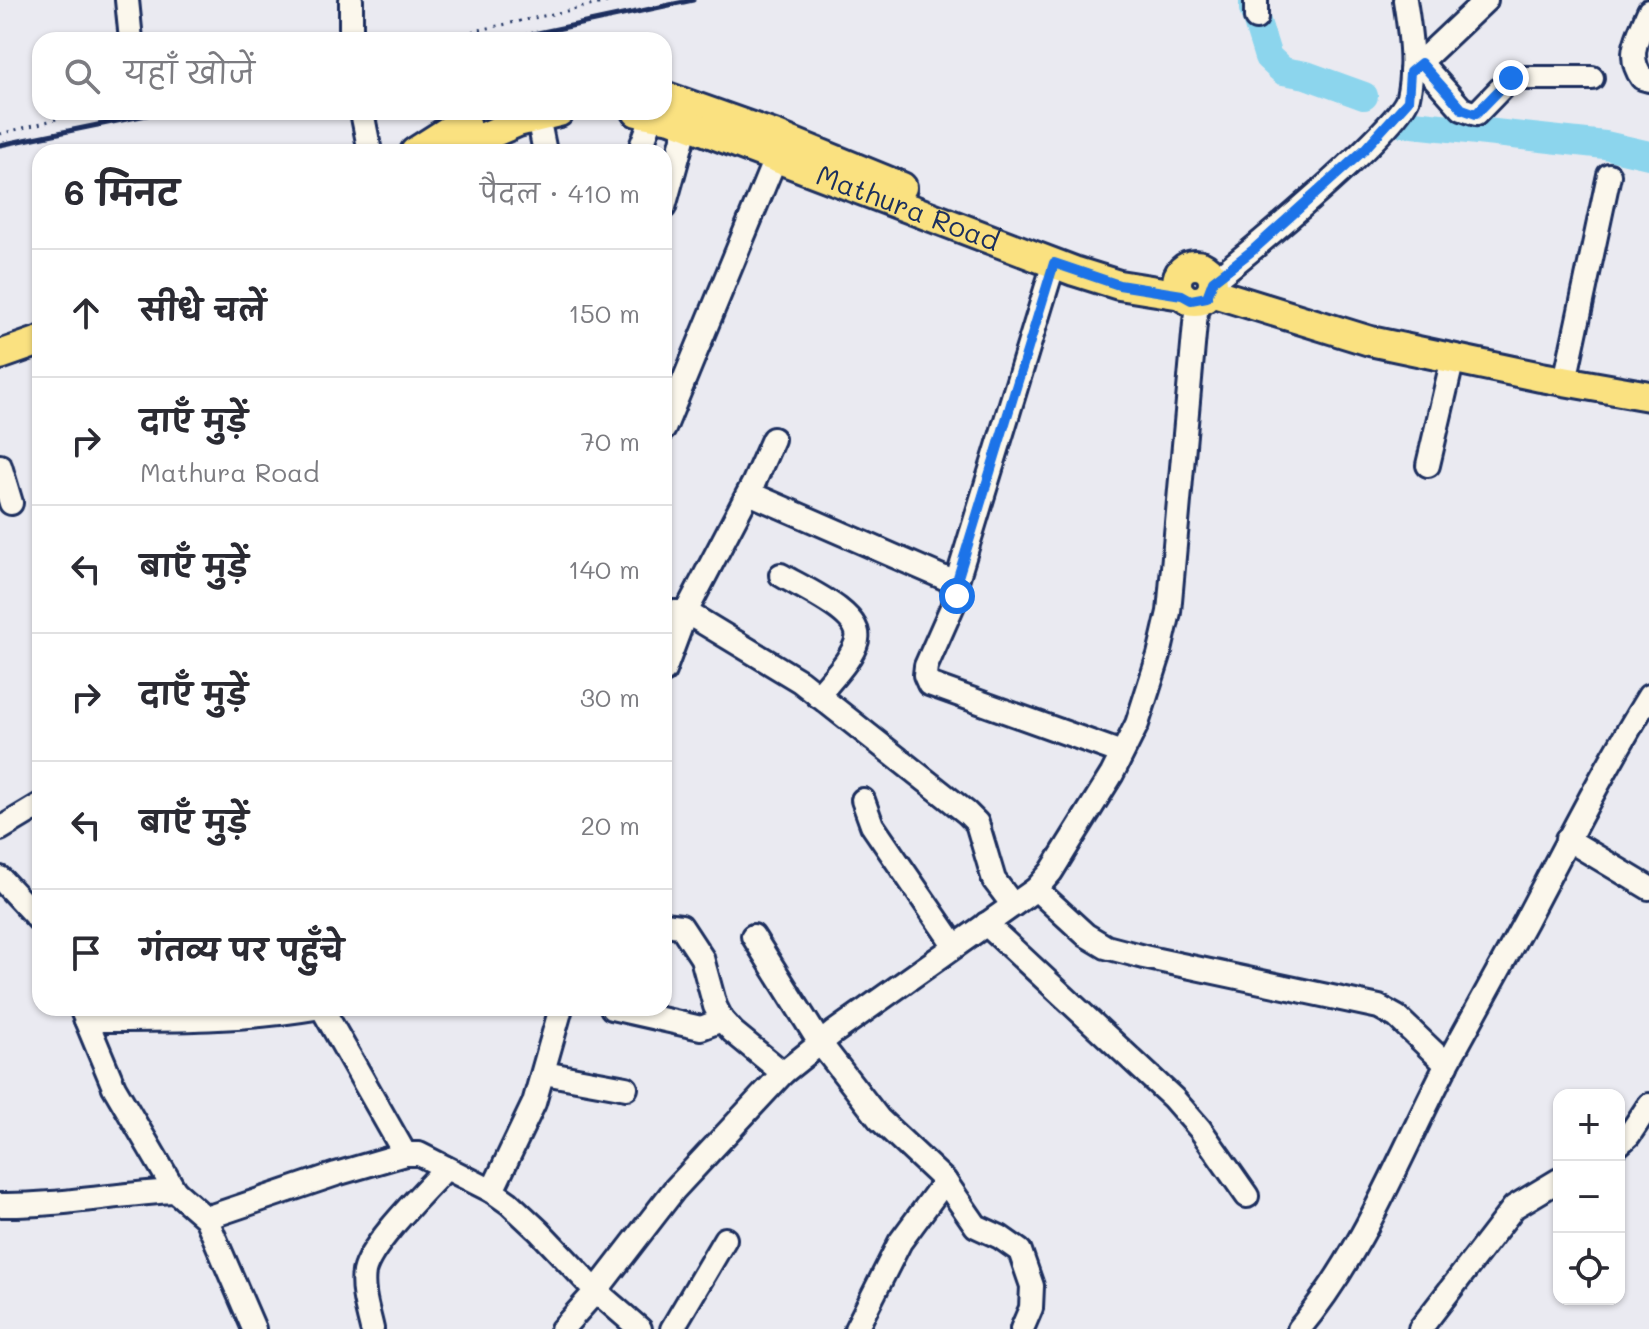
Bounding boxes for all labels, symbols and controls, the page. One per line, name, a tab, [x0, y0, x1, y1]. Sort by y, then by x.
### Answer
search box	[32, 32, 672, 120]
text: यहाँ खोजें	[124, 52, 255, 92]
icon: search	[60, 54, 104, 98]
route end	[1493, 60, 1529, 96]
street label: Mathura Road	[811, 156, 1005, 258]
text: 6 मिनट	[64, 169, 179, 214]
text: पैदल · 410 m	[480, 176, 640, 210]
text: सीधे चलें	[140, 289, 266, 329]
icon: ahead	[64, 291, 108, 335]
text: 150 m	[568, 296, 640, 330]
text: दाएँ मुड़ें	[140, 400, 248, 440]
icon: right	[64, 419, 108, 463]
text: 70 m	[580, 424, 640, 458]
text: Mathura Road	[140, 455, 320, 489]
text: बाएँ मुड़ें	[140, 545, 248, 585]
icon: left	[64, 547, 108, 591]
text: 140 m	[568, 552, 640, 586]
route start	[939, 578, 975, 614]
text: दाएँ मुड़ें	[140, 673, 248, 713]
icon: right	[64, 675, 108, 719]
text: 30 m	[580, 680, 640, 714]
text: बाएँ मुड़ें	[140, 801, 248, 841]
icon: left	[64, 803, 108, 847]
text: 20 m	[580, 808, 640, 842]
text: गंतव्य पर पहुँचे	[140, 929, 344, 969]
icon: arrive	[64, 931, 108, 975]
map controls	[1553, 1089, 1625, 1305]
button: +	[1553, 1089, 1625, 1161]
button: −	[1553, 1161, 1625, 1233]
button: locate	[1553, 1233, 1625, 1305]

